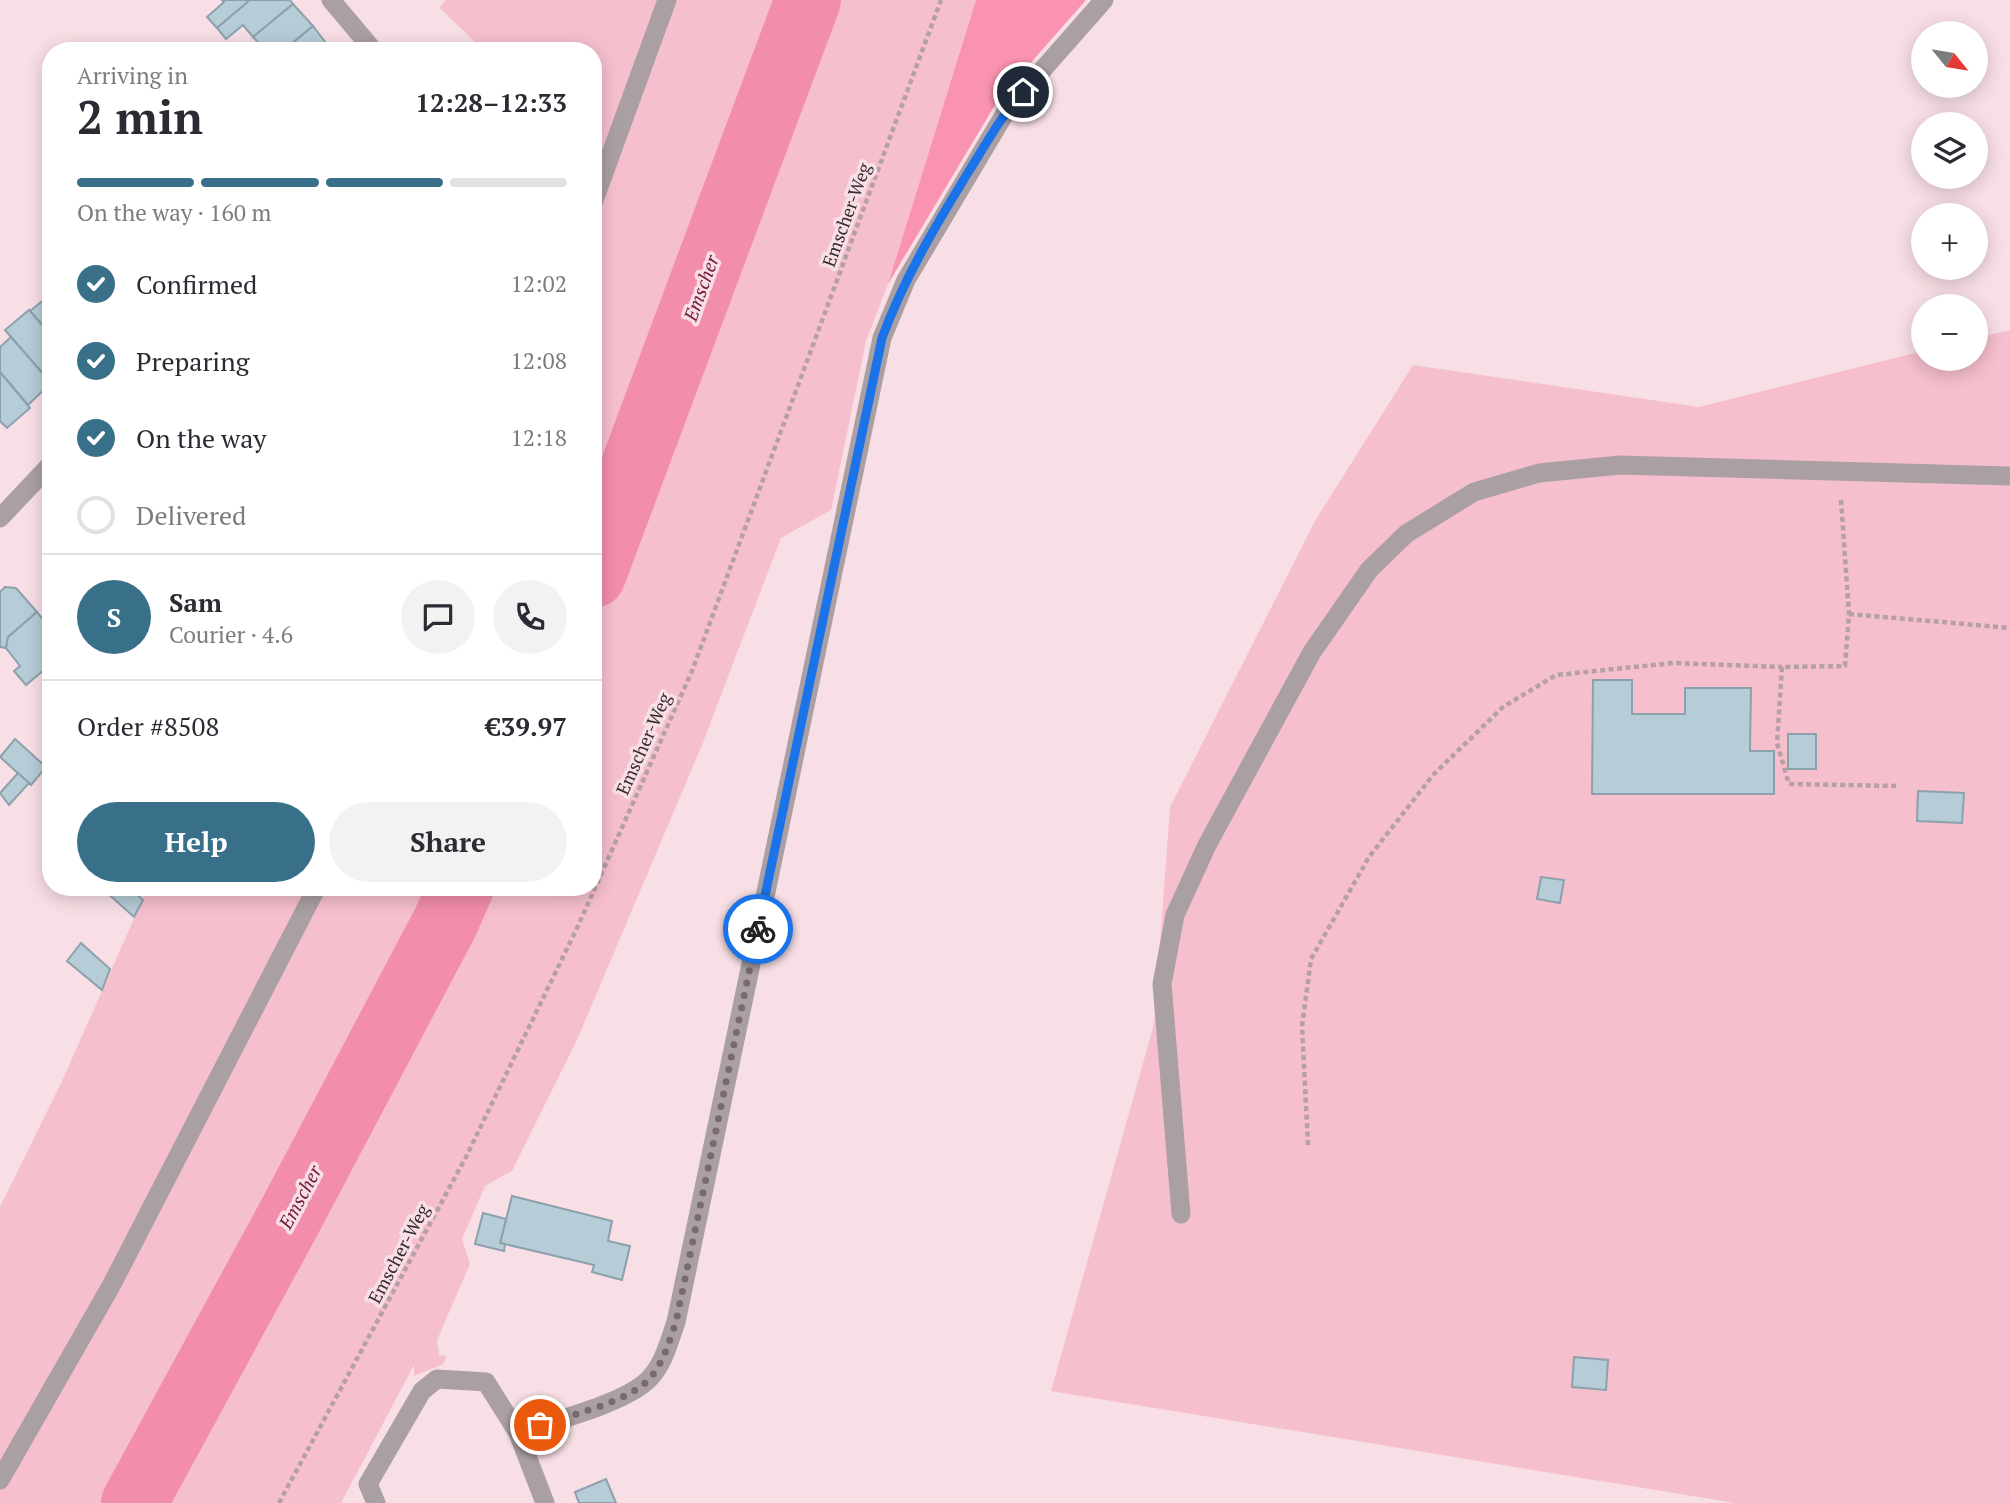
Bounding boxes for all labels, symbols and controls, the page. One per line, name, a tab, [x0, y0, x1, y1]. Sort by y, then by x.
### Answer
north arrow	[1911, 21, 1988, 98]
map controls	[1911, 21, 1988, 371]
text: Arriving in	[77, 60, 188, 91]
pin	[993, 62, 1053, 122]
icon: home	[1004, 73, 1042, 111]
text: 12:28–12:33	[415, 85, 567, 119]
text: 2 min	[77, 86, 203, 147]
button: layers	[1911, 112, 1988, 189]
street label: Emscher-Weg	[816, 159, 876, 270]
text: On the way · 160 m	[77, 197, 271, 228]
button: +	[1911, 203, 1988, 280]
water label: Emscher	[677, 251, 724, 325]
icon: check	[77, 265, 115, 303]
text: Confirmed	[136, 267, 257, 301]
text: 12:02	[510, 268, 567, 299]
button: −	[1911, 294, 1988, 371]
icon: check	[77, 342, 115, 380]
text: Preparing	[136, 344, 249, 378]
text: 12:08	[510, 345, 567, 376]
icon: check	[77, 419, 115, 457]
text: On the way	[136, 421, 267, 455]
text: 12:18	[510, 422, 567, 453]
text: Delivered	[136, 498, 246, 532]
button: chat	[401, 580, 475, 654]
button: phone	[493, 580, 567, 654]
text: Sam	[169, 585, 222, 619]
text: S	[107, 600, 121, 634]
text: Courier · 4.6	[169, 619, 293, 650]
street label: Emscher-Weg	[610, 688, 676, 798]
text: Order #8508	[77, 709, 219, 743]
text: €39.97	[486, 709, 567, 743]
button: Help	[77, 802, 315, 882]
button: Share	[329, 802, 567, 882]
courier	[723, 894, 793, 964]
icon: bike	[739, 910, 777, 948]
water label: Emscher	[272, 1160, 327, 1234]
street label: Emscher-Weg	[362, 1199, 435, 1307]
pin	[510, 1395, 570, 1455]
icon: bag	[521, 1406, 559, 1444]

